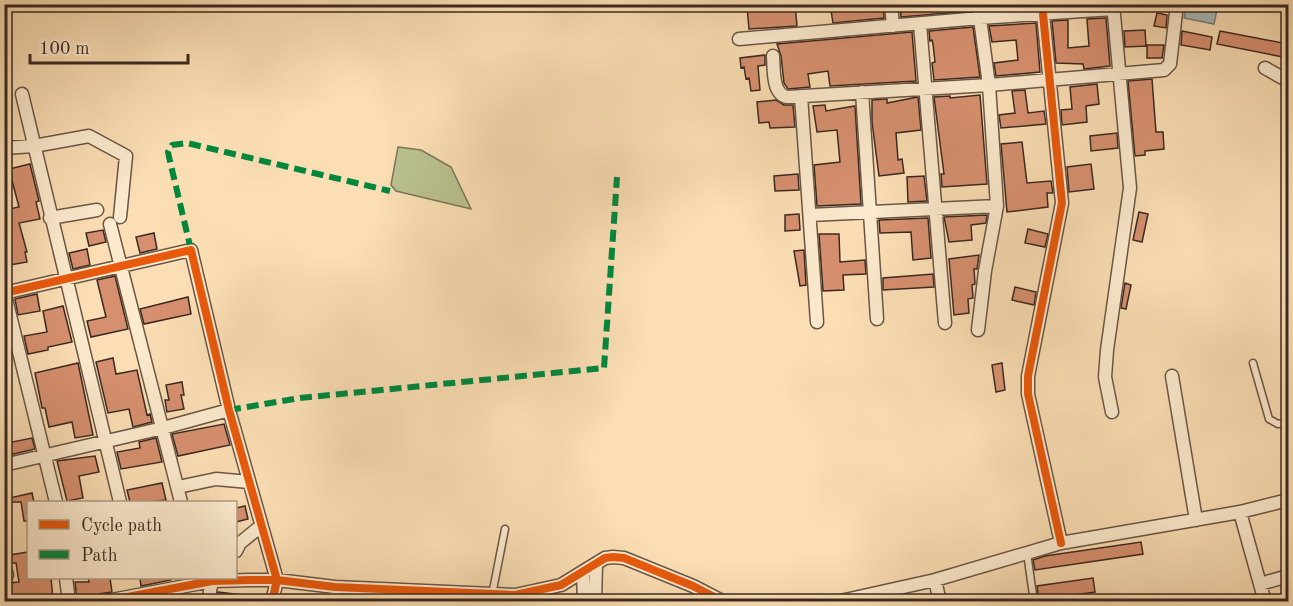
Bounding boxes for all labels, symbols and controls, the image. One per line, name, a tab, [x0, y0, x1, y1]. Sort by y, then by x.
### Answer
scale bar	[30, 27, 188, 65]
text: 100 m	[39, 40, 90, 58]
legend	[27, 501, 237, 579]
text: Cycle path	[81, 517, 162, 535]
text: Path	[81, 547, 118, 565]

